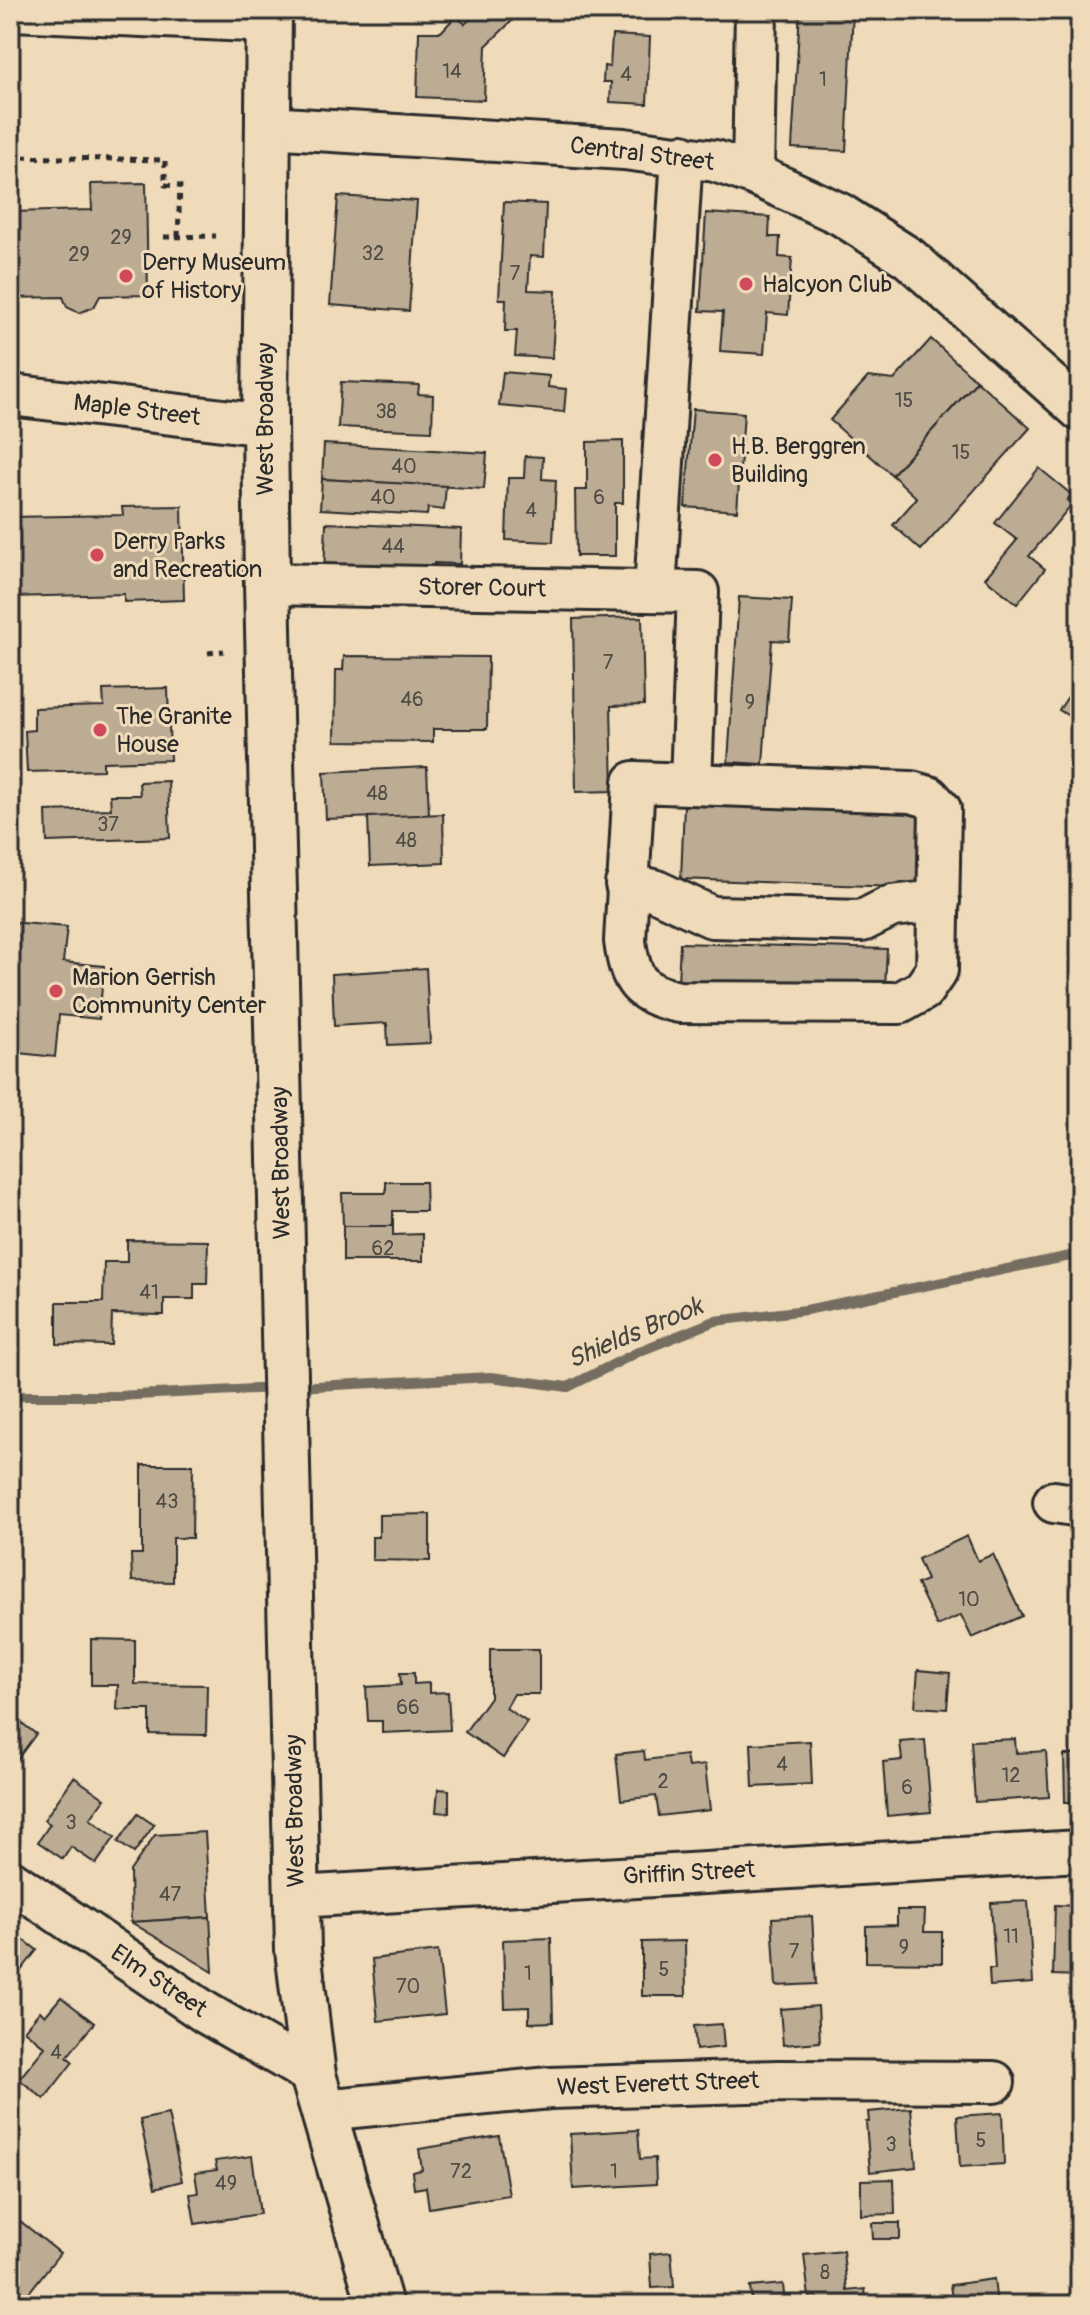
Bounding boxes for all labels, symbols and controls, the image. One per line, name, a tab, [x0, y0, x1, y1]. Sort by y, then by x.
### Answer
house number: 14	[442, 59, 462, 84]
house number: 4	[620, 62, 632, 87]
house number: 1	[819, 67, 827, 92]
street label: Central Street	[568, 131, 716, 177]
house number: 29	[110, 225, 132, 250]
house number: 32	[362, 241, 384, 266]
house number: 29	[68, 242, 90, 267]
place label: Derry Museum of History	[142, 248, 286, 305]
house number: 7	[510, 261, 521, 286]
marker: Derry Museum of History	[117, 267, 135, 285]
place label: Halcyon Club	[762, 270, 892, 299]
marker: Halcyon Club	[737, 275, 755, 293]
street label: West Broadway	[251, 342, 280, 496]
street label: Maple Street	[72, 388, 202, 432]
house number: 15	[895, 388, 913, 413]
house number: 38	[375, 399, 397, 424]
place label: H.B. Berggren Building	[731, 432, 866, 489]
house number: 15	[952, 440, 970, 465]
marker: H.B. Berggren Building	[706, 451, 724, 469]
house number: 40	[391, 454, 417, 479]
house number: 40	[370, 485, 396, 510]
house number: 6	[593, 485, 605, 510]
house number: 4	[525, 498, 537, 523]
place label: Derry Parks and Recreation	[113, 527, 262, 584]
house number: 44	[381, 534, 405, 559]
marker: Derry Parks and Recreation	[88, 546, 106, 564]
street label: Storer Court	[418, 572, 547, 604]
house number: 7	[603, 650, 614, 675]
house number: 46	[400, 687, 424, 712]
house number: 9	[745, 690, 755, 715]
place label: The Granite House	[116, 702, 232, 759]
marker: The Granite House	[91, 721, 109, 739]
house number: 48	[366, 781, 388, 806]
house number: 37	[97, 812, 119, 837]
house number: 48	[395, 828, 417, 853]
place label: Marion Gerrish Community Center	[72, 963, 267, 1020]
marker: Marion Gerrish Community Center	[47, 982, 65, 1000]
street label: West Broadway	[265, 1086, 297, 1240]
house number: 62	[372, 1236, 394, 1261]
house number: 41	[139, 1280, 159, 1305]
water label: Shields Brook	[563, 1289, 709, 1376]
house number: 43	[156, 1489, 178, 1514]
house number: 10	[958, 1587, 980, 1612]
house number: 66	[396, 1695, 420, 1720]
street label: West Broadway	[279, 1734, 311, 1888]
house number: 4	[776, 1752, 788, 1777]
house number: 12	[1002, 1763, 1021, 1788]
house number: 2	[657, 1769, 669, 1794]
house number: 6	[901, 1775, 913, 1800]
house number: 3	[65, 1810, 77, 1835]
street label: Griffin Street	[622, 1855, 756, 1891]
house number: 47	[159, 1882, 182, 1907]
house number: 11	[1003, 1924, 1019, 1949]
house number: 9	[899, 1935, 909, 1960]
street label: Elm Street	[105, 1938, 213, 2024]
house number: 7	[789, 1939, 800, 1964]
house number: 5	[659, 1957, 669, 1982]
house number: 1	[524, 1961, 532, 1986]
house number: 70	[396, 1974, 420, 1999]
house number: 4	[50, 2040, 62, 2065]
street label: West Everett Street	[556, 2066, 760, 2102]
house number: 5	[976, 2128, 986, 2153]
house number: 3	[885, 2132, 897, 2157]
house number: 72	[450, 2159, 472, 2184]
house number: 1	[610, 2159, 618, 2184]
house number: 49	[215, 2171, 237, 2196]
house number: 8	[820, 2260, 830, 2285]

